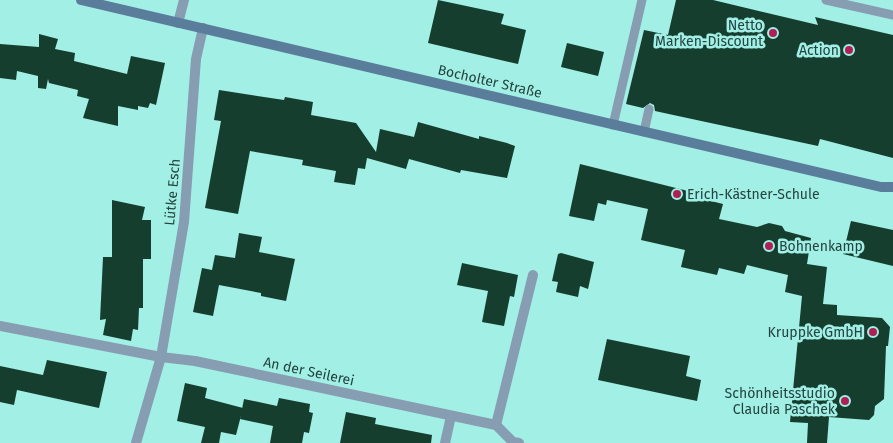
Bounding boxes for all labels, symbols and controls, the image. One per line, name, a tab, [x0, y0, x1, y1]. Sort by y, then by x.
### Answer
place label: Netto Marken-Discount	[655, 17, 764, 50]
marker: Netto Marken-Discount	[767, 27, 779, 39]
place label: Action	[799, 42, 839, 59]
marker: Action	[843, 44, 855, 56]
street label: Bocholter Straße	[436, 61, 544, 102]
street label: Lütke Esch	[161, 158, 184, 226]
place label: Erich-Kästner-Schule	[687, 186, 820, 203]
marker: Erich-Kästner-Schule	[671, 188, 683, 200]
place label: Bohnenkamp	[779, 238, 863, 255]
marker: Bohnenkamp	[763, 240, 775, 252]
place label: Kruppke GmbH	[768, 324, 863, 341]
marker: Kruppke GmbH	[867, 326, 879, 338]
street label: An der Seilerei	[262, 354, 356, 389]
place label: Schönheitsstudio Claudia Paschek	[725, 385, 836, 418]
marker: Schönheitsstudio Claudia Paschek	[839, 395, 851, 407]

